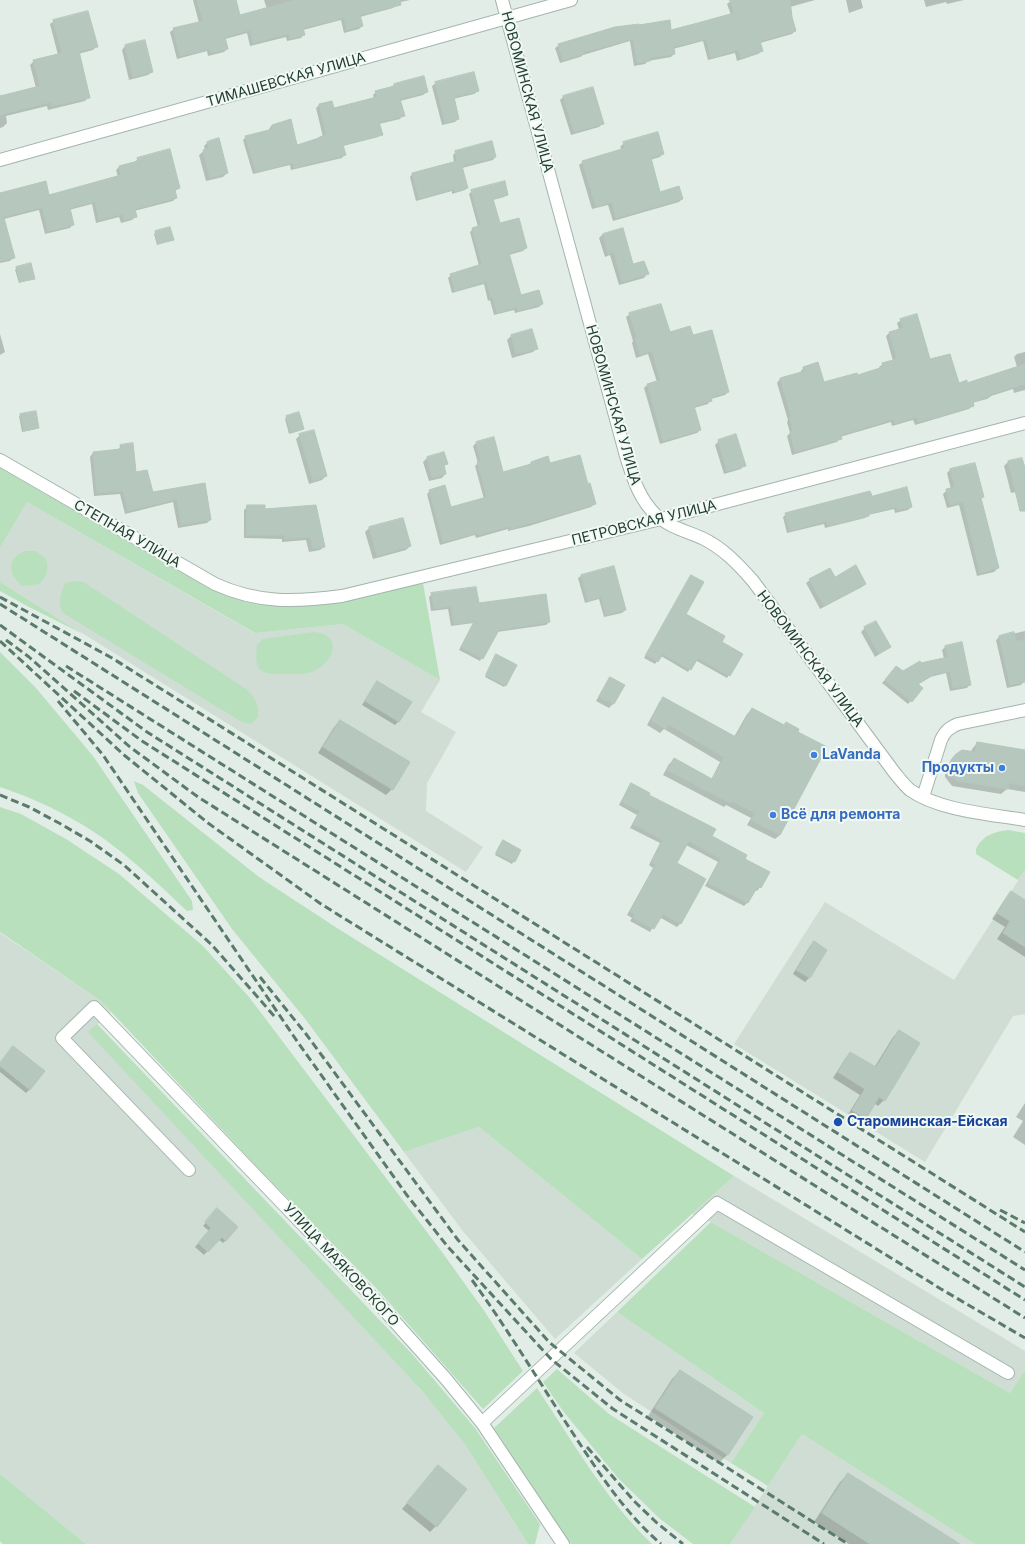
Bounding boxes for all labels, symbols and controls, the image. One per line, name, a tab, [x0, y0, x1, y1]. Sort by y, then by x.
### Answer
street label: НОВОМИНСКАЯ УЛИЦА	[497, 9, 557, 175]
street label: ТИМАШЕВСКАЯ УЛИЦА	[205, 49, 367, 111]
street label: НОВОМИНСКАЯ УЛИЦА	[582, 323, 644, 487]
street label: СТЕПНАЯ УЛИЦА	[71, 497, 183, 571]
street label: ПЕТРОВСКАЯ УЛИЦА	[570, 497, 718, 549]
street label: НОВОМИНСКАЯ УЛИЦА	[753, 588, 867, 730]
place label: LaVanda	[822, 747, 881, 763]
marker: LaVanda	[809, 750, 819, 760]
place label: Продукты	[922, 760, 994, 776]
marker: Продукты	[997, 763, 1007, 773]
place label: Всё для ремонта	[781, 807, 900, 823]
marker: Всё для ремонта	[768, 810, 778, 820]
place label: Староминская-Ейская	[847, 1114, 1008, 1130]
marker: Староминская-Ейская	[832, 1116, 844, 1128]
street label: УЛИЦА МАЯКОВСКОГО	[280, 1200, 402, 1330]

